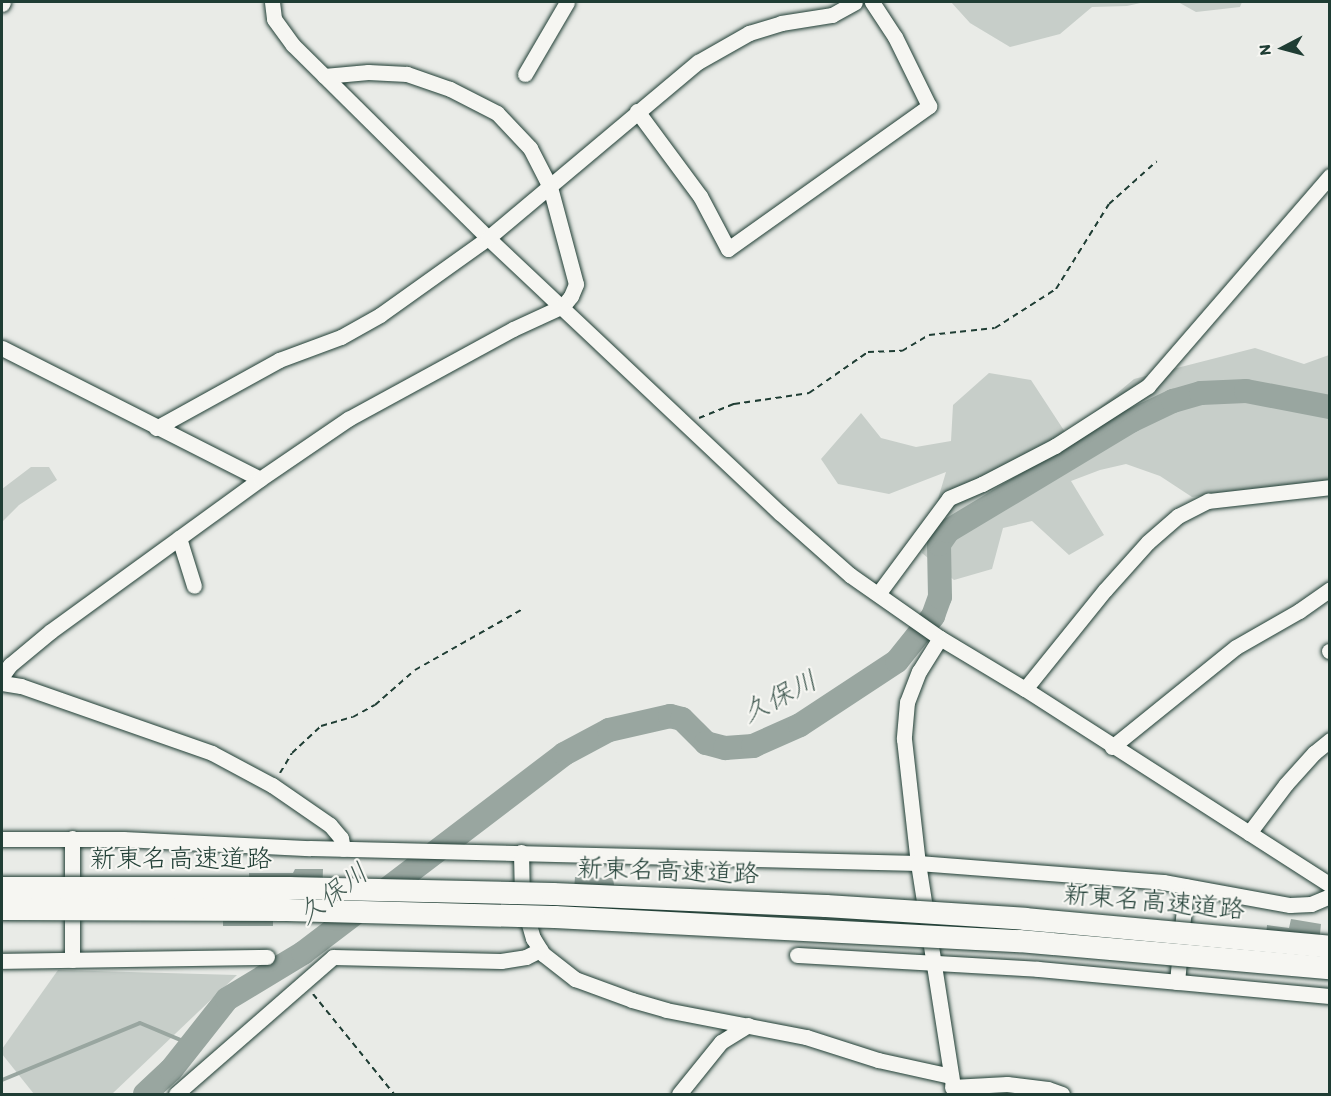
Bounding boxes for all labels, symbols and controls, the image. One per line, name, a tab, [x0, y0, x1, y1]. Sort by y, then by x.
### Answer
north arrow	[1253, 18, 1313, 78]
text: N	[1255, 44, 1275, 56]
water label: 久保川	[736, 663, 822, 729]
street label: 新東名高速道路	[90, 843, 272, 875]
street label: 新東名高速道路	[577, 852, 759, 890]
water label: 久保川	[290, 856, 374, 930]
street label: 新東名高速道路	[1062, 879, 1246, 925]

